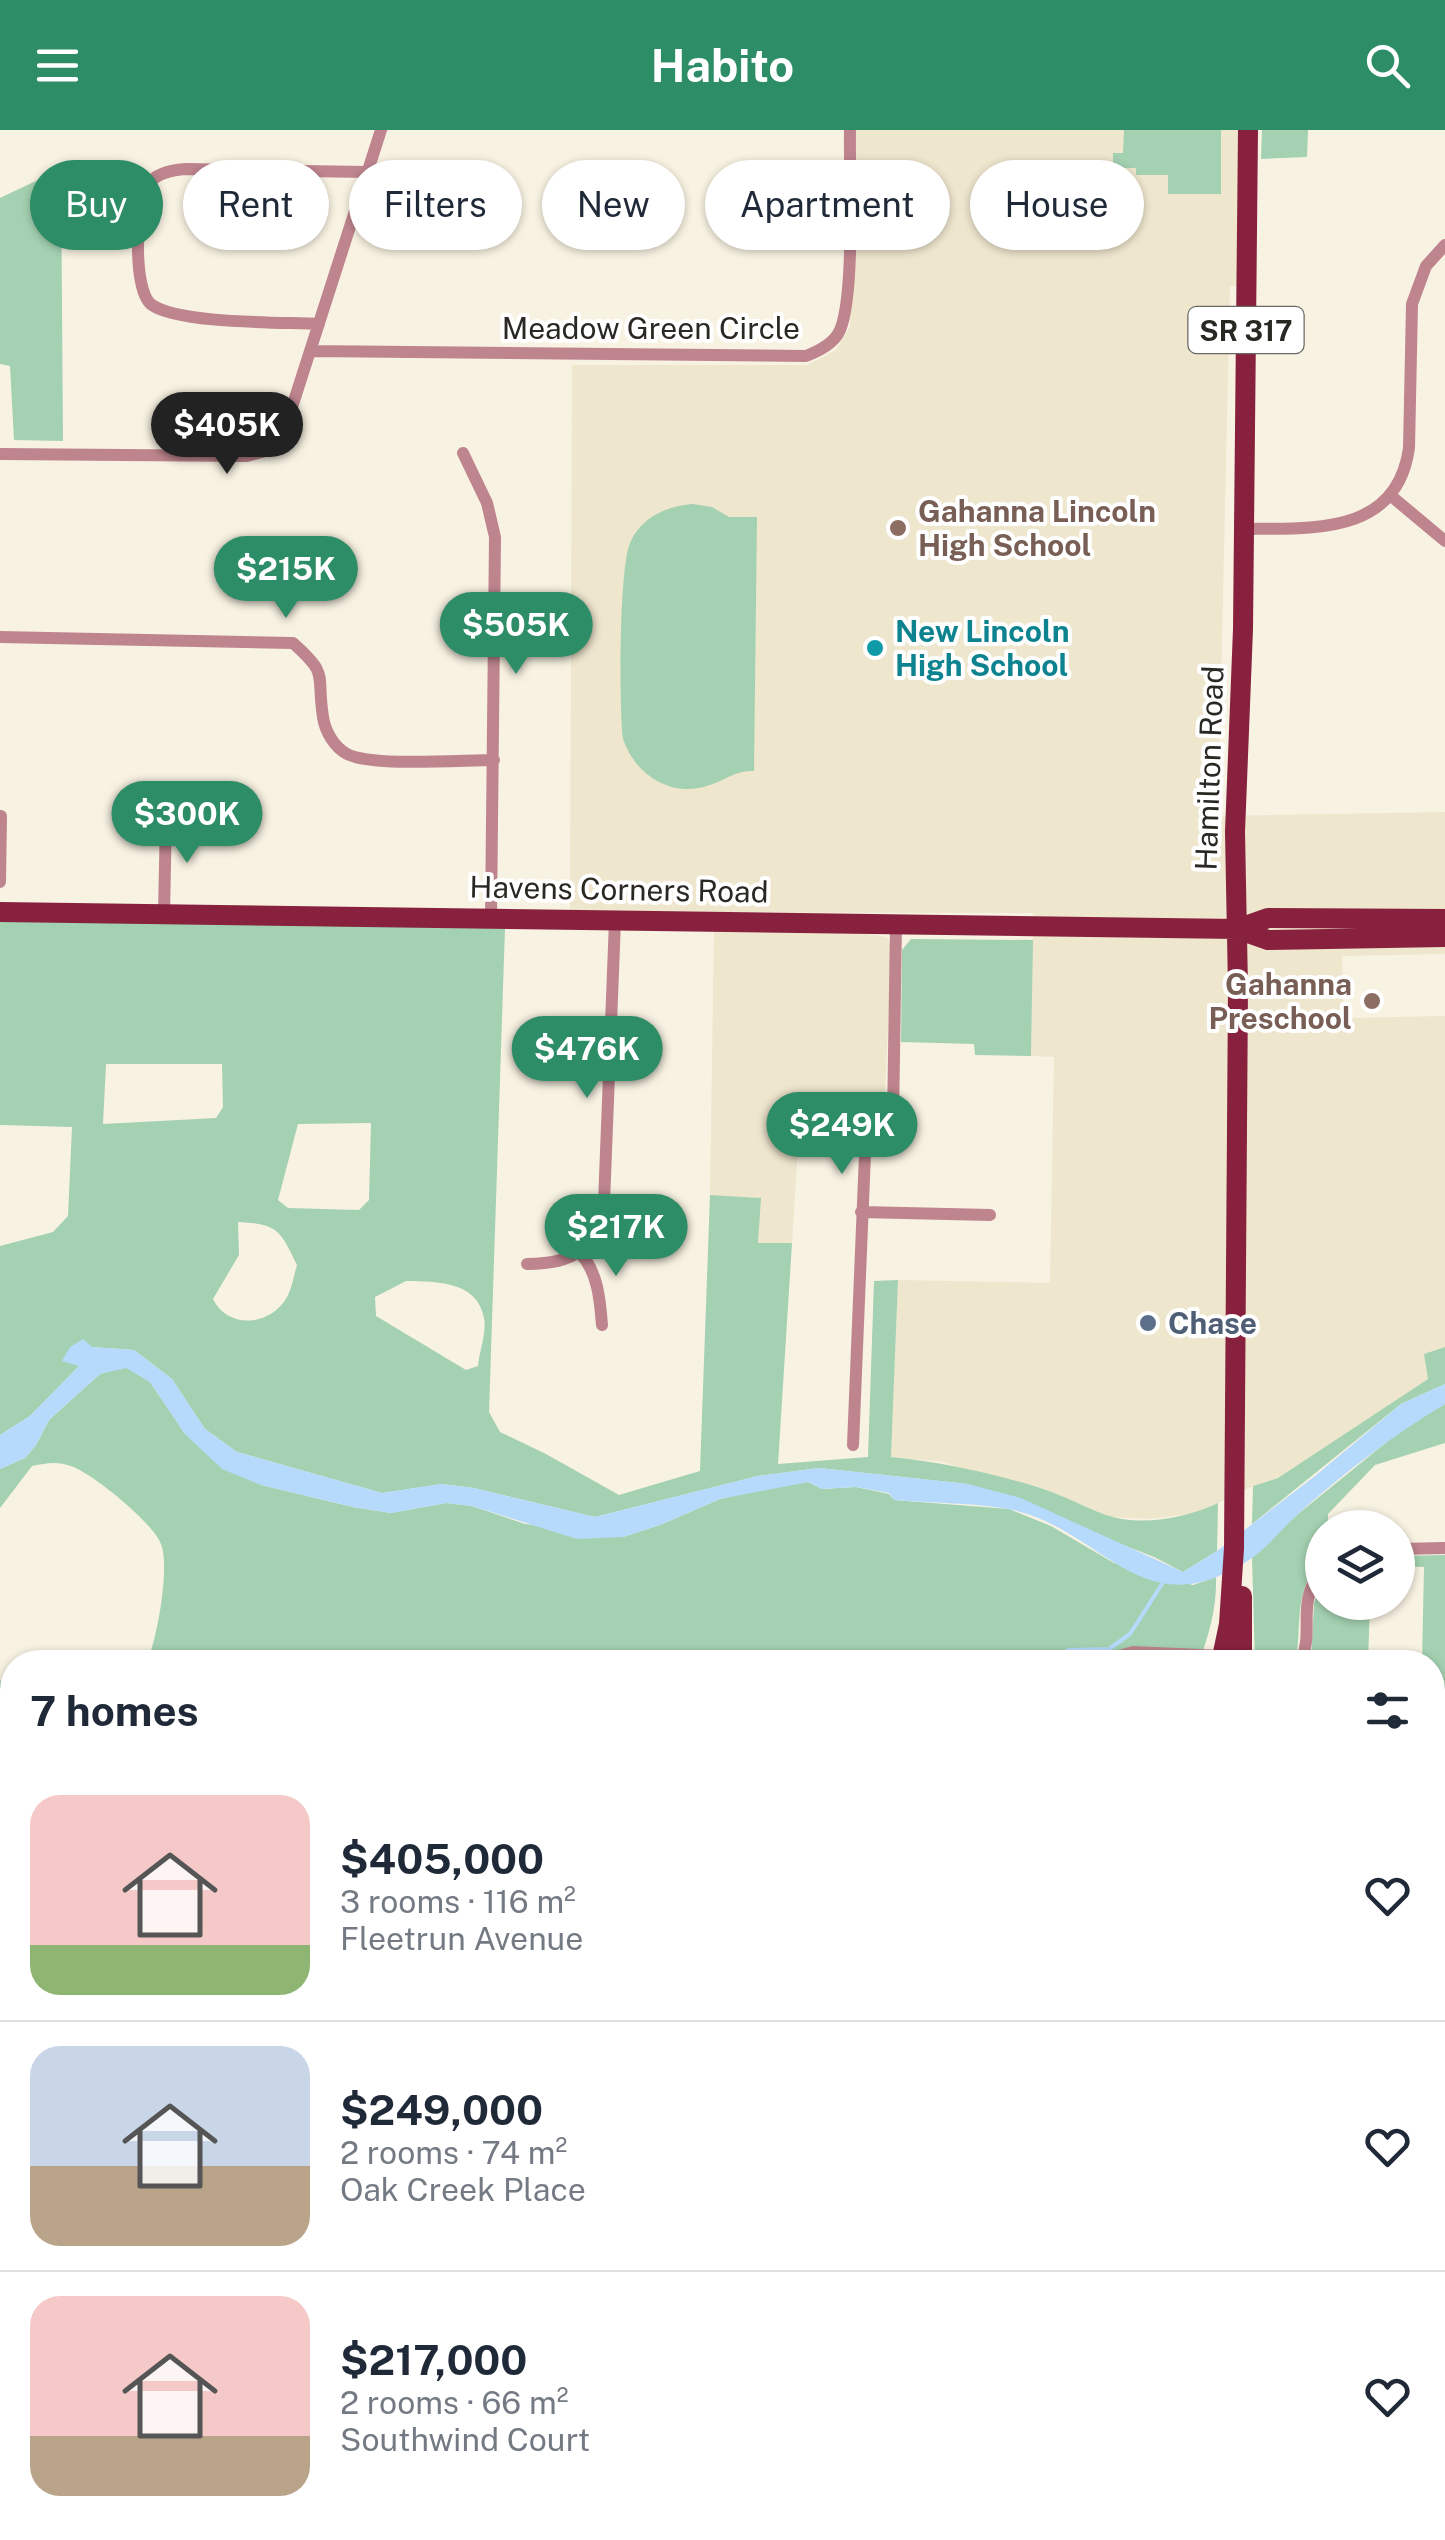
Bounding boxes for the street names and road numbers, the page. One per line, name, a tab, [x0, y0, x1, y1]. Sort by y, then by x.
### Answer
road number: SR 317	[1188, 307, 1304, 353]
street label: Meadow Green Circle	[502, 310, 800, 346]
street label: Hamilton Road	[1187, 665, 1231, 871]
street label: Havens Corners Road	[469, 868, 769, 910]

